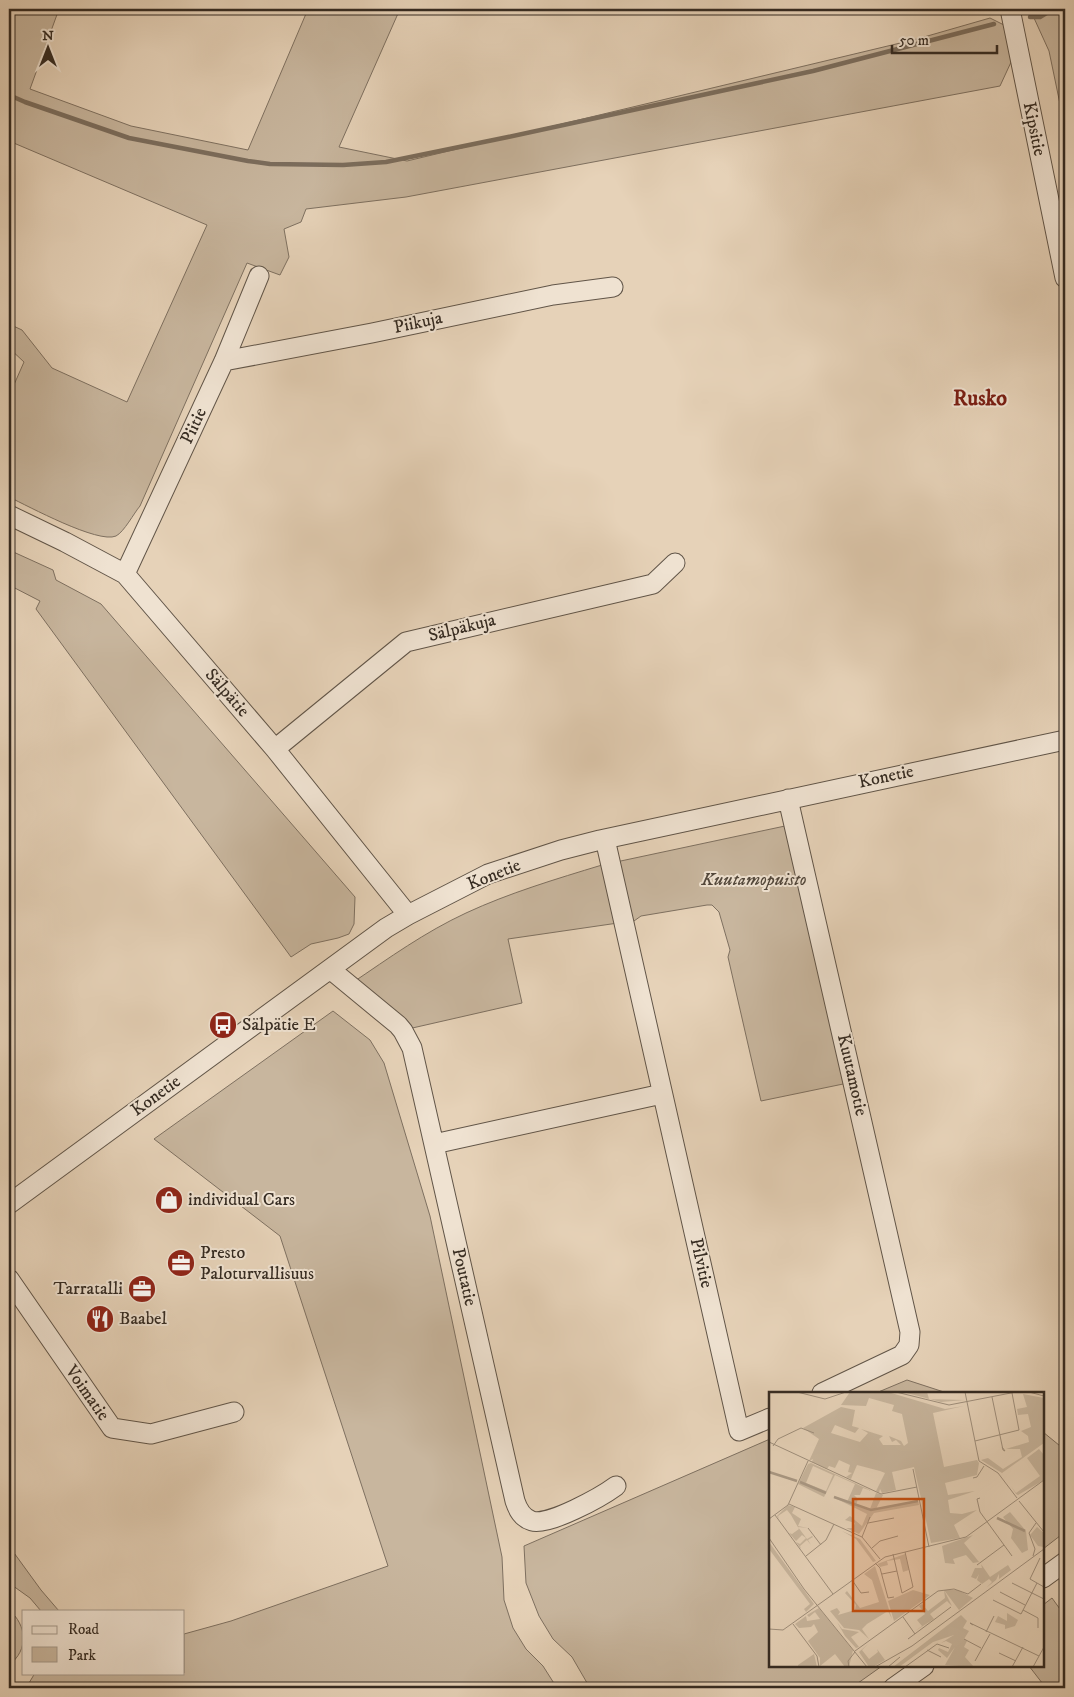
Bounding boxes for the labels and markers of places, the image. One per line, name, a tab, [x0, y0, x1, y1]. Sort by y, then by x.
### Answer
bus stop icon: Sälpätie E	[208, 1010, 238, 1040]
place label: Sälpätie E	[242, 1014, 316, 1036]
shop icon: individual Cars	[154, 1185, 184, 1215]
place label: individual Cars	[188, 1189, 295, 1211]
place label: Presto Paloturvallisuus	[200, 1242, 314, 1285]
office icon: Presto Paloturvallisuus	[166, 1248, 196, 1278]
office icon: Tarratalli	[127, 1274, 157, 1304]
place label: Tarratalli	[53, 1278, 123, 1300]
restaurant icon: Baabel	[85, 1304, 115, 1334]
place label: Baabel	[119, 1308, 168, 1330]

